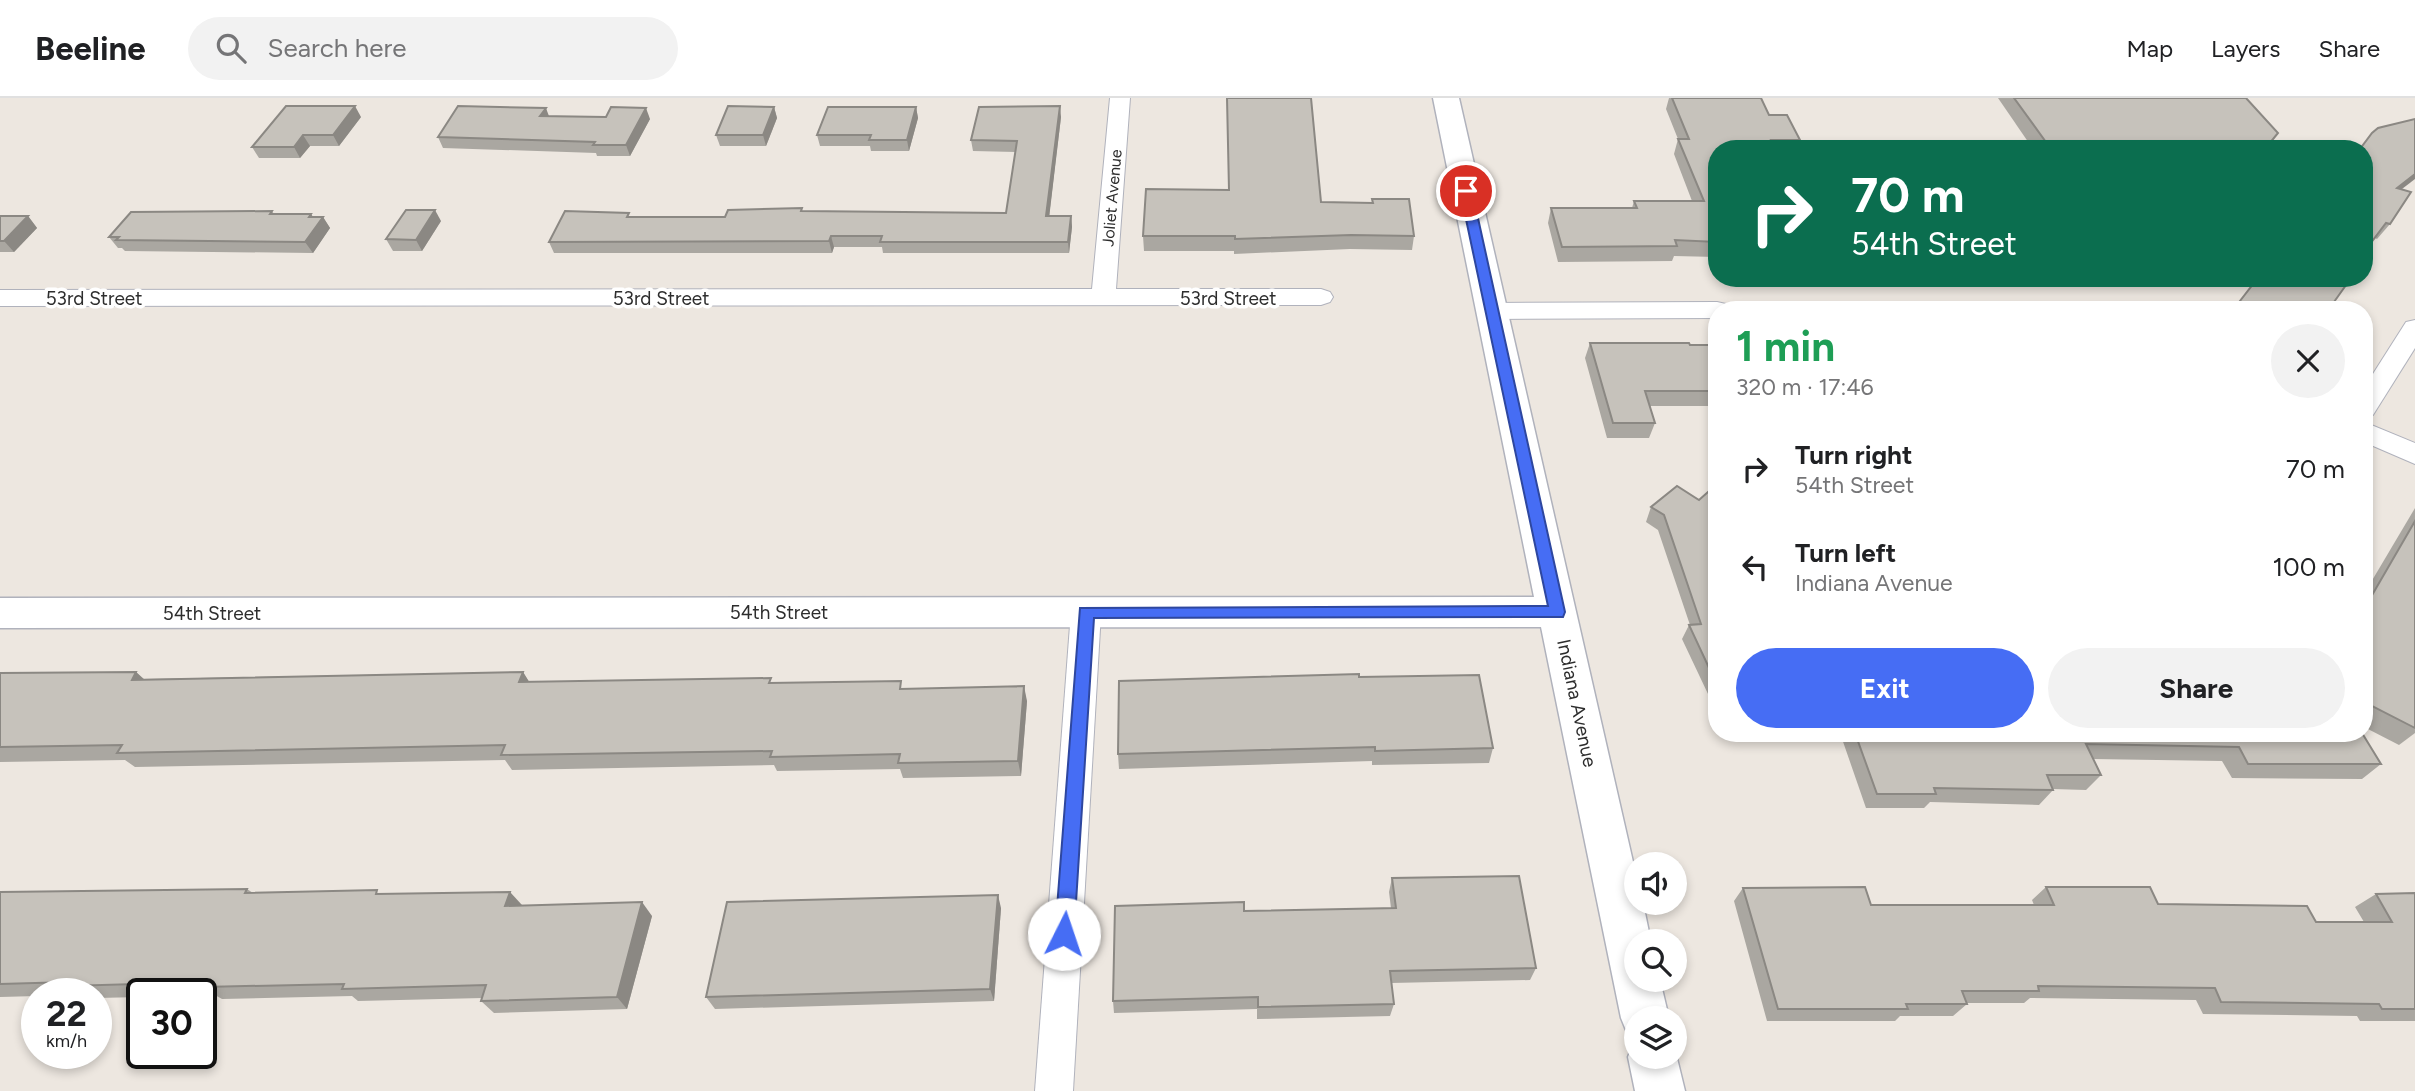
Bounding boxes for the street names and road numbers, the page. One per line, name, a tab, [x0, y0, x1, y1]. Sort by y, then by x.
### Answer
street label: Joliet Avenue	[1098, 148, 1126, 247]
street label: 53rd Street	[46, 287, 142, 310]
street label: 53rd Street	[613, 287, 709, 310]
street label: 53rd Street	[1180, 287, 1276, 310]
street label: 54th Street	[730, 601, 828, 624]
street label: 54th Street	[163, 602, 261, 625]
street label: Indiana Avenue	[1552, 637, 1602, 769]

